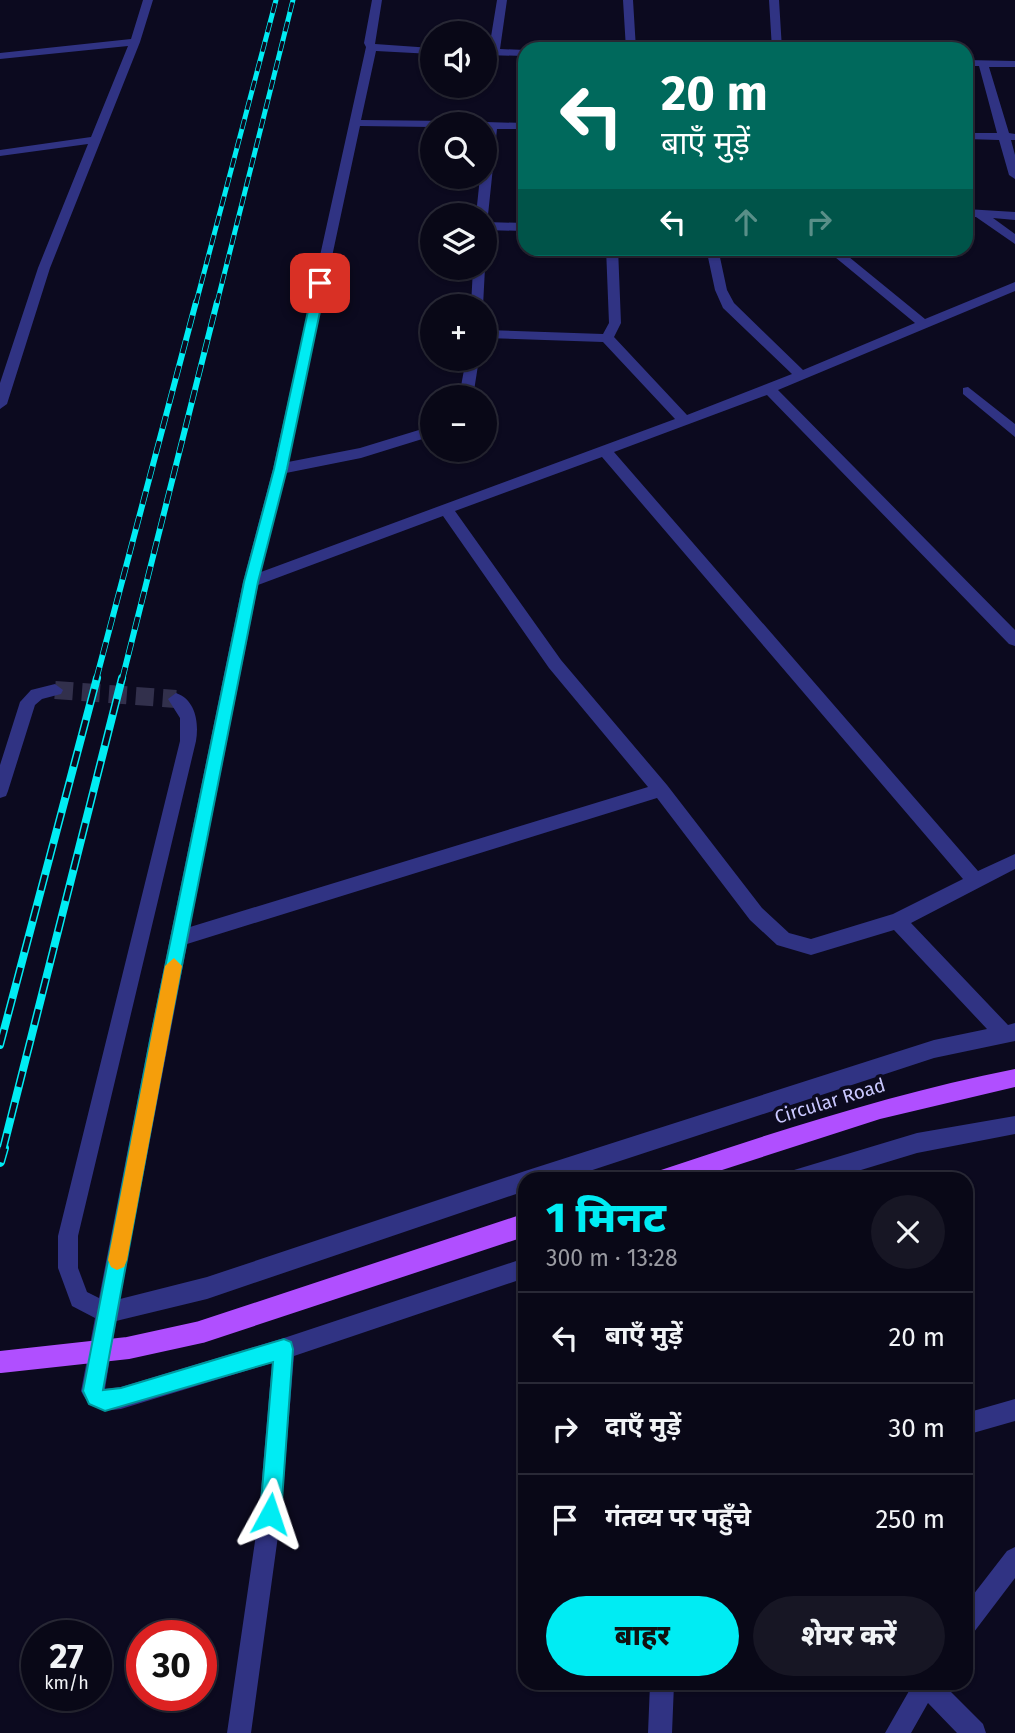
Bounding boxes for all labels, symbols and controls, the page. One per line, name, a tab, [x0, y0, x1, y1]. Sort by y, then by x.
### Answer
map controls	[420, 21, 497, 462]
button: sound	[420, 21, 497, 98]
text: 20 m	[661, 64, 768, 123]
icon: left	[546, 70, 637, 161]
button: search	[420, 112, 497, 189]
text: बाएँ मुड़ें	[661, 124, 750, 162]
button: layers	[420, 203, 497, 280]
icon: left	[654, 203, 692, 241]
icon: ahead	[727, 203, 765, 241]
icon: right	[800, 203, 838, 241]
pin	[290, 253, 350, 313]
icon: arrive	[301, 264, 339, 302]
button: +	[420, 294, 497, 371]
button: −	[420, 385, 497, 462]
street label: Circular Road	[772, 1073, 888, 1129]
text: 1 मिनट	[546, 1193, 666, 1243]
button: close	[871, 1195, 945, 1269]
text: 300 m · 13:28	[546, 1244, 678, 1272]
icon: left	[546, 1319, 584, 1357]
text: बाएँ मुड़ें	[605, 1320, 682, 1351]
text: 20 m	[888, 1322, 945, 1353]
icon: right	[546, 1410, 584, 1448]
text: दाएँ मुड़ें	[605, 1411, 681, 1442]
text: 30 m	[888, 1413, 945, 1444]
position arrow	[233, 1477, 307, 1551]
icon: arrive	[546, 1501, 584, 1539]
text: गंतव्य पर पहुँचे	[605, 1502, 751, 1533]
text: 250 m	[875, 1504, 945, 1535]
button: बाहर	[546, 1596, 739, 1676]
button: शेयर करें	[753, 1596, 945, 1676]
speed limit sign: 30	[126, 1620, 217, 1711]
text: 27	[49, 1635, 84, 1677]
text: km/h	[44, 1672, 89, 1694]

